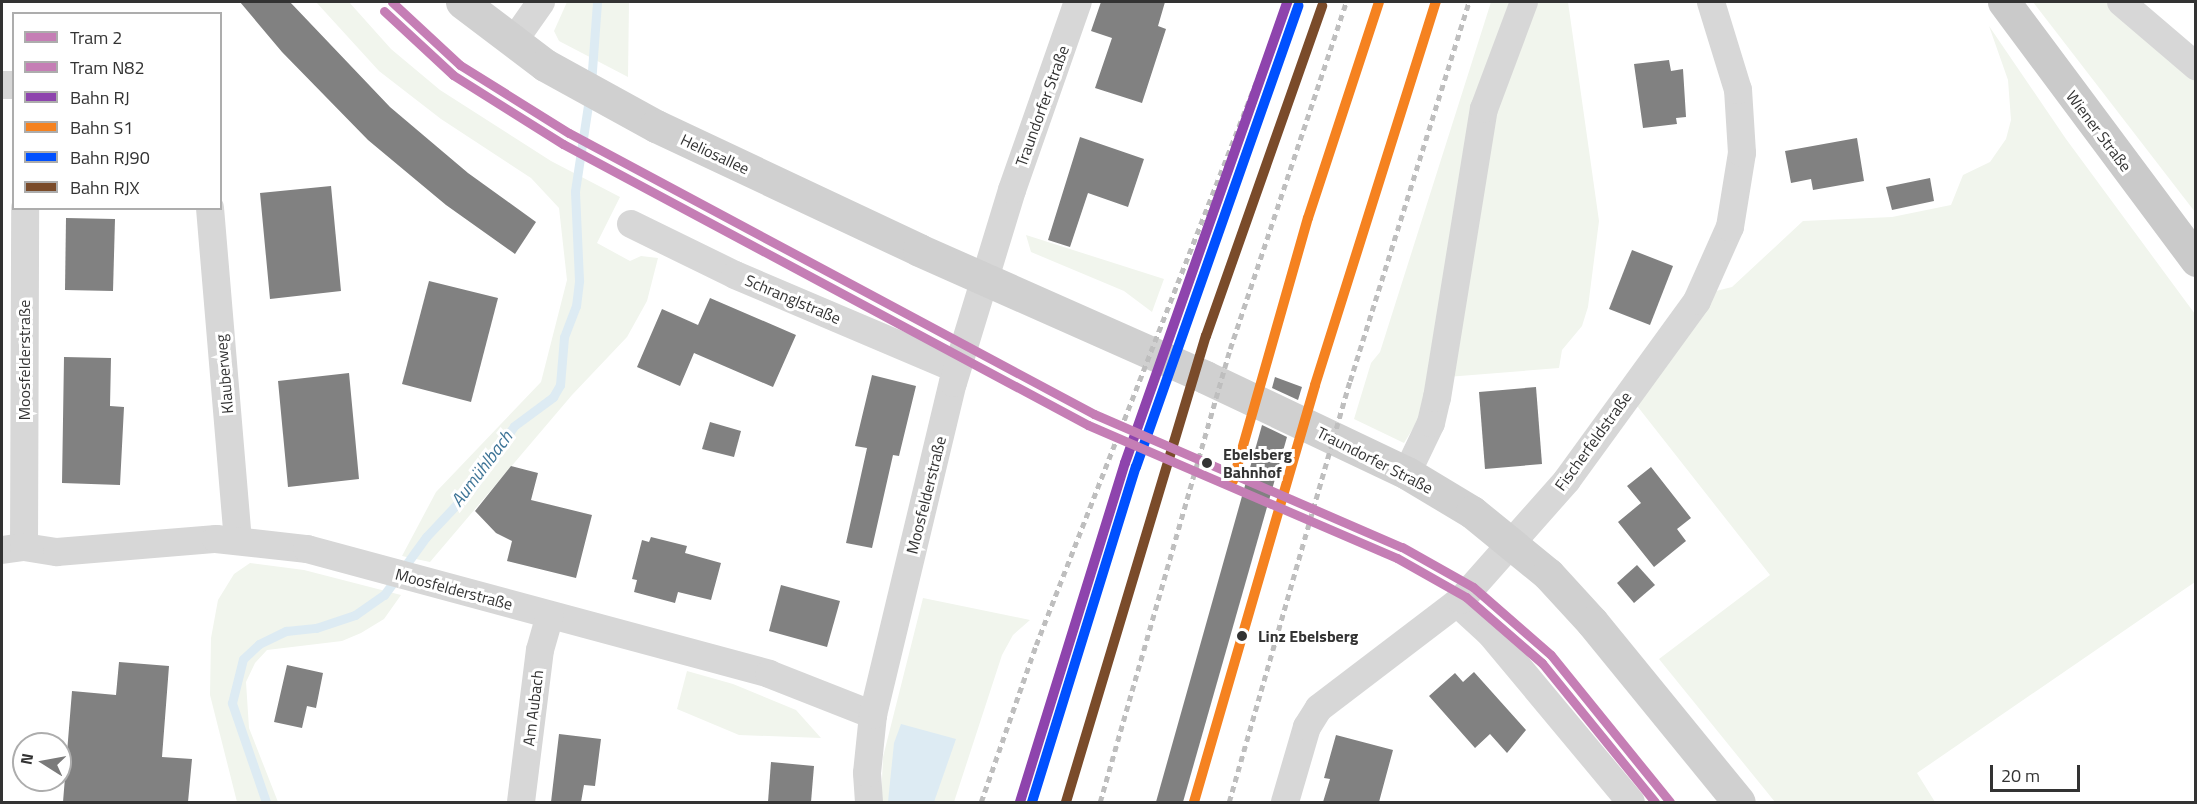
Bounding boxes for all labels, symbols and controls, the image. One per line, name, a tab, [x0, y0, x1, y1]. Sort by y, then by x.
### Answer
legend	[12, 12, 222, 210]
text: Tram 2	[70, 24, 122, 51]
street label: Traundorfer Straße	[1011, 43, 1073, 169]
text: Tram N82	[70, 54, 145, 81]
text: Bahn RJ	[70, 84, 130, 111]
street label: Wiener Straße	[2062, 87, 2136, 175]
text: Bahn S1	[70, 114, 133, 141]
street label: Heliosallee	[678, 130, 752, 178]
text: Bahn RJ90	[70, 144, 150, 171]
text: Bahn RJX	[70, 174, 140, 201]
street label: Schranglstraße	[742, 270, 844, 328]
street label: Moosfelderstraße	[14, 300, 34, 420]
street label: Klauberweg	[211, 333, 237, 415]
street label: Fischerfeldstraße	[1551, 388, 1635, 494]
street label: Traundorfer Straße	[1314, 423, 1436, 497]
water label: Aumühlbach	[447, 427, 517, 511]
street label: Moosfelderstraße	[902, 434, 950, 556]
place label: Ebelsberg Bahnhof	[1223, 444, 1292, 482]
marker: Ebelsberg Bahnhof	[1196, 452, 1218, 474]
street label: Moosfelderstraße	[393, 564, 515, 614]
marker: Linz Ebelsberg	[1231, 625, 1253, 647]
place label: Linz Ebelsberg	[1258, 626, 1358, 646]
street label: Am Aubach	[519, 669, 547, 747]
north arrow	[12, 732, 72, 792]
text: N	[13, 751, 39, 767]
scale bar	[1993, 753, 2083, 791]
text: 20 m	[2001, 762, 2040, 789]

